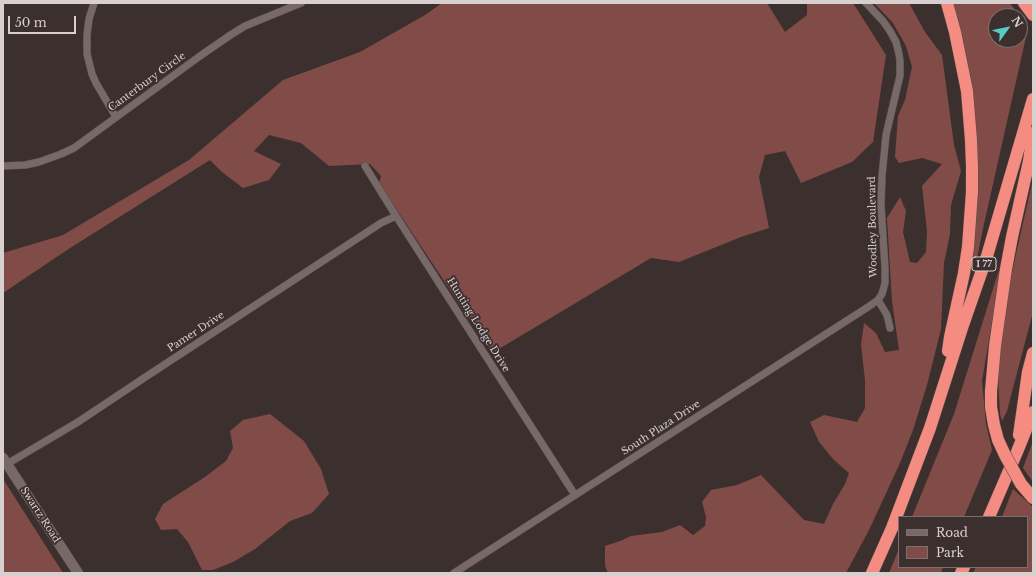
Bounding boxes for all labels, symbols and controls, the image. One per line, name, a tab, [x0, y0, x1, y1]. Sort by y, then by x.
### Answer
scale bar	[10, 8, 78, 34]
north arrow	[988, 8, 1028, 48]
text: N	[1009, 14, 1026, 30]
text: 50 m	[15, 15, 47, 30]
street label: Canterbury Circle	[106, 50, 188, 114]
street label: Woodley Boulevard	[866, 176, 880, 278]
road number: I 77	[972, 257, 996, 271]
street label: Hunting Lodge Drive	[444, 275, 512, 375]
street label: Pamer Drive	[165, 309, 227, 355]
street label: South Plaza Drive	[619, 398, 703, 458]
street label: Swartz Road	[18, 485, 62, 545]
legend	[898, 516, 1028, 568]
text: Road	[936, 525, 968, 540]
text: Park	[936, 545, 964, 560]

